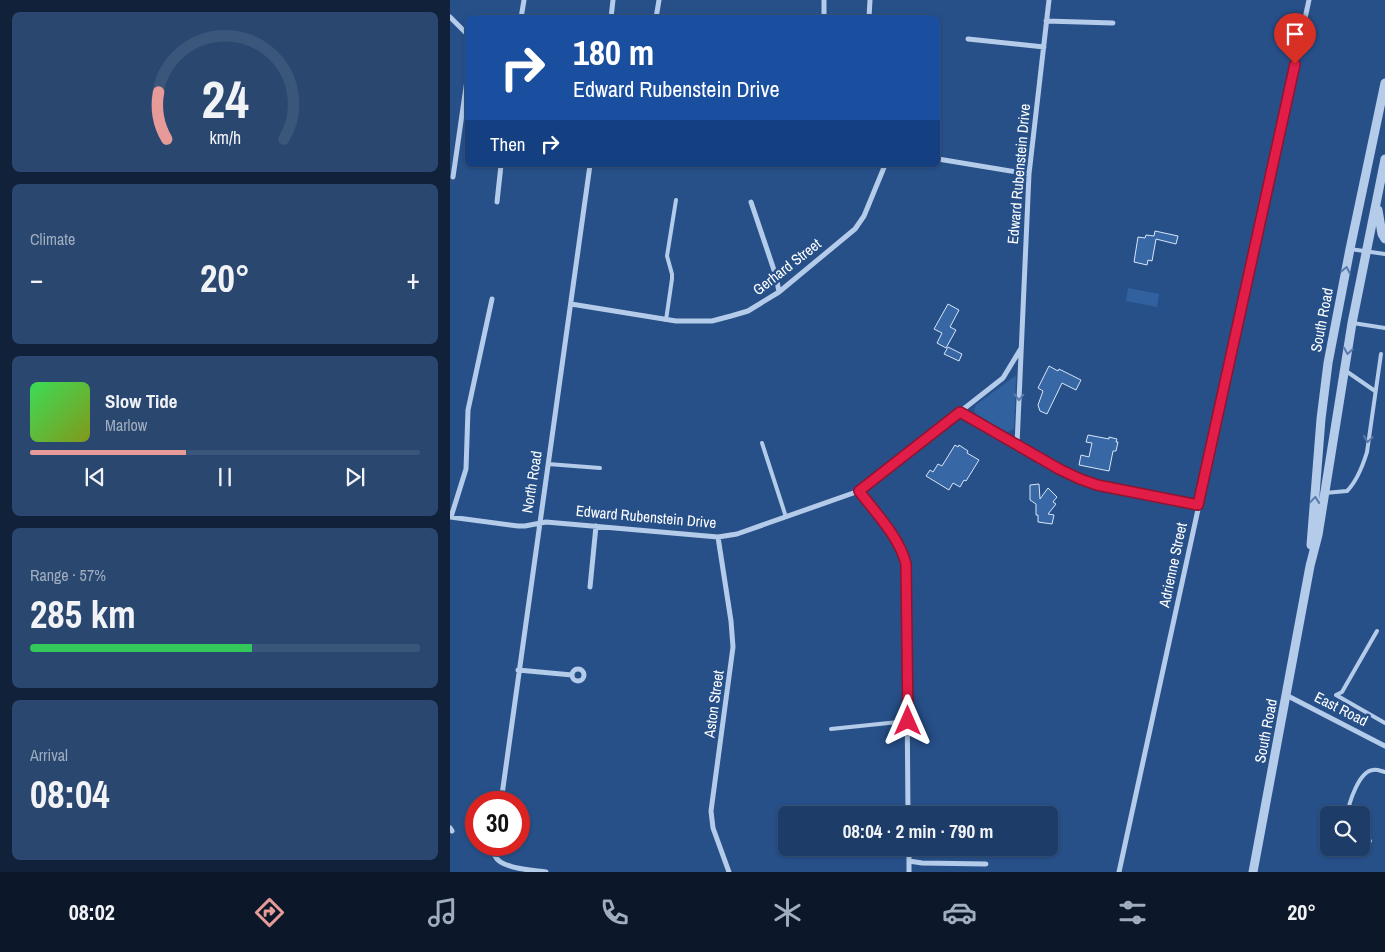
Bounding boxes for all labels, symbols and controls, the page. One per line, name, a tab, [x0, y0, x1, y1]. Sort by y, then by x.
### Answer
pin	[1274, 13, 1316, 64]
icon: arrive	[1281, 20, 1309, 48]
text: 180 m	[573, 29, 654, 76]
icon: right	[490, 35, 555, 100]
text: 24	[201, 64, 249, 134]
text: Edward Rubenstein Drive	[573, 74, 780, 104]
street label: Edward Rubenstein Drive	[1002, 103, 1035, 245]
text: km/h	[209, 126, 241, 150]
icon: right	[536, 130, 564, 158]
text: Then	[490, 131, 526, 157]
text: Climate	[30, 228, 75, 250]
street label: Gerhard Street	[748, 233, 826, 300]
text: 20°	[200, 253, 250, 304]
text: −	[30, 260, 43, 298]
text: +	[407, 260, 420, 298]
one-way arrow	[1340, 265, 1351, 274]
street label: South Road	[1305, 286, 1338, 354]
one-way arrow	[1343, 347, 1353, 355]
text: Slow Tide	[105, 388, 177, 414]
one-way arrow	[1013, 394, 1024, 402]
text: Marlow	[105, 414, 147, 436]
one-way arrow	[1364, 435, 1374, 444]
street label: North Road	[516, 449, 547, 515]
icon: previous	[81, 463, 109, 491]
icon: pause	[211, 463, 239, 491]
icon: next	[341, 463, 369, 491]
one-way arrow	[1309, 495, 1320, 503]
street label: Edward Rubenstein Drive	[575, 500, 717, 533]
street label: Adrienne Street	[1153, 520, 1192, 610]
text: Range · 57%	[30, 564, 106, 586]
text: 285 km	[30, 589, 136, 640]
street label: Aston Street	[698, 668, 729, 740]
street label: East Road	[1311, 686, 1372, 731]
position arrow	[881, 694, 933, 746]
street label: South Road	[1249, 697, 1282, 765]
text: Arrival	[30, 744, 68, 766]
text: 08:04	[30, 769, 110, 820]
speed limit sign: 30	[465, 791, 530, 856]
map controls	[1320, 806, 1370, 856]
button: search	[1320, 806, 1370, 856]
text: 08:04 · 2 min · 790 m	[843, 818, 993, 844]
icon: directions	[252, 895, 287, 930]
icon: music	[425, 895, 460, 930]
icon: phone	[597, 895, 632, 930]
icon: climate	[770, 895, 805, 930]
icon: car	[942, 895, 977, 930]
icon: filters	[1115, 895, 1150, 930]
text: 08:02	[69, 897, 115, 927]
text: 20°	[1287, 897, 1316, 927]

